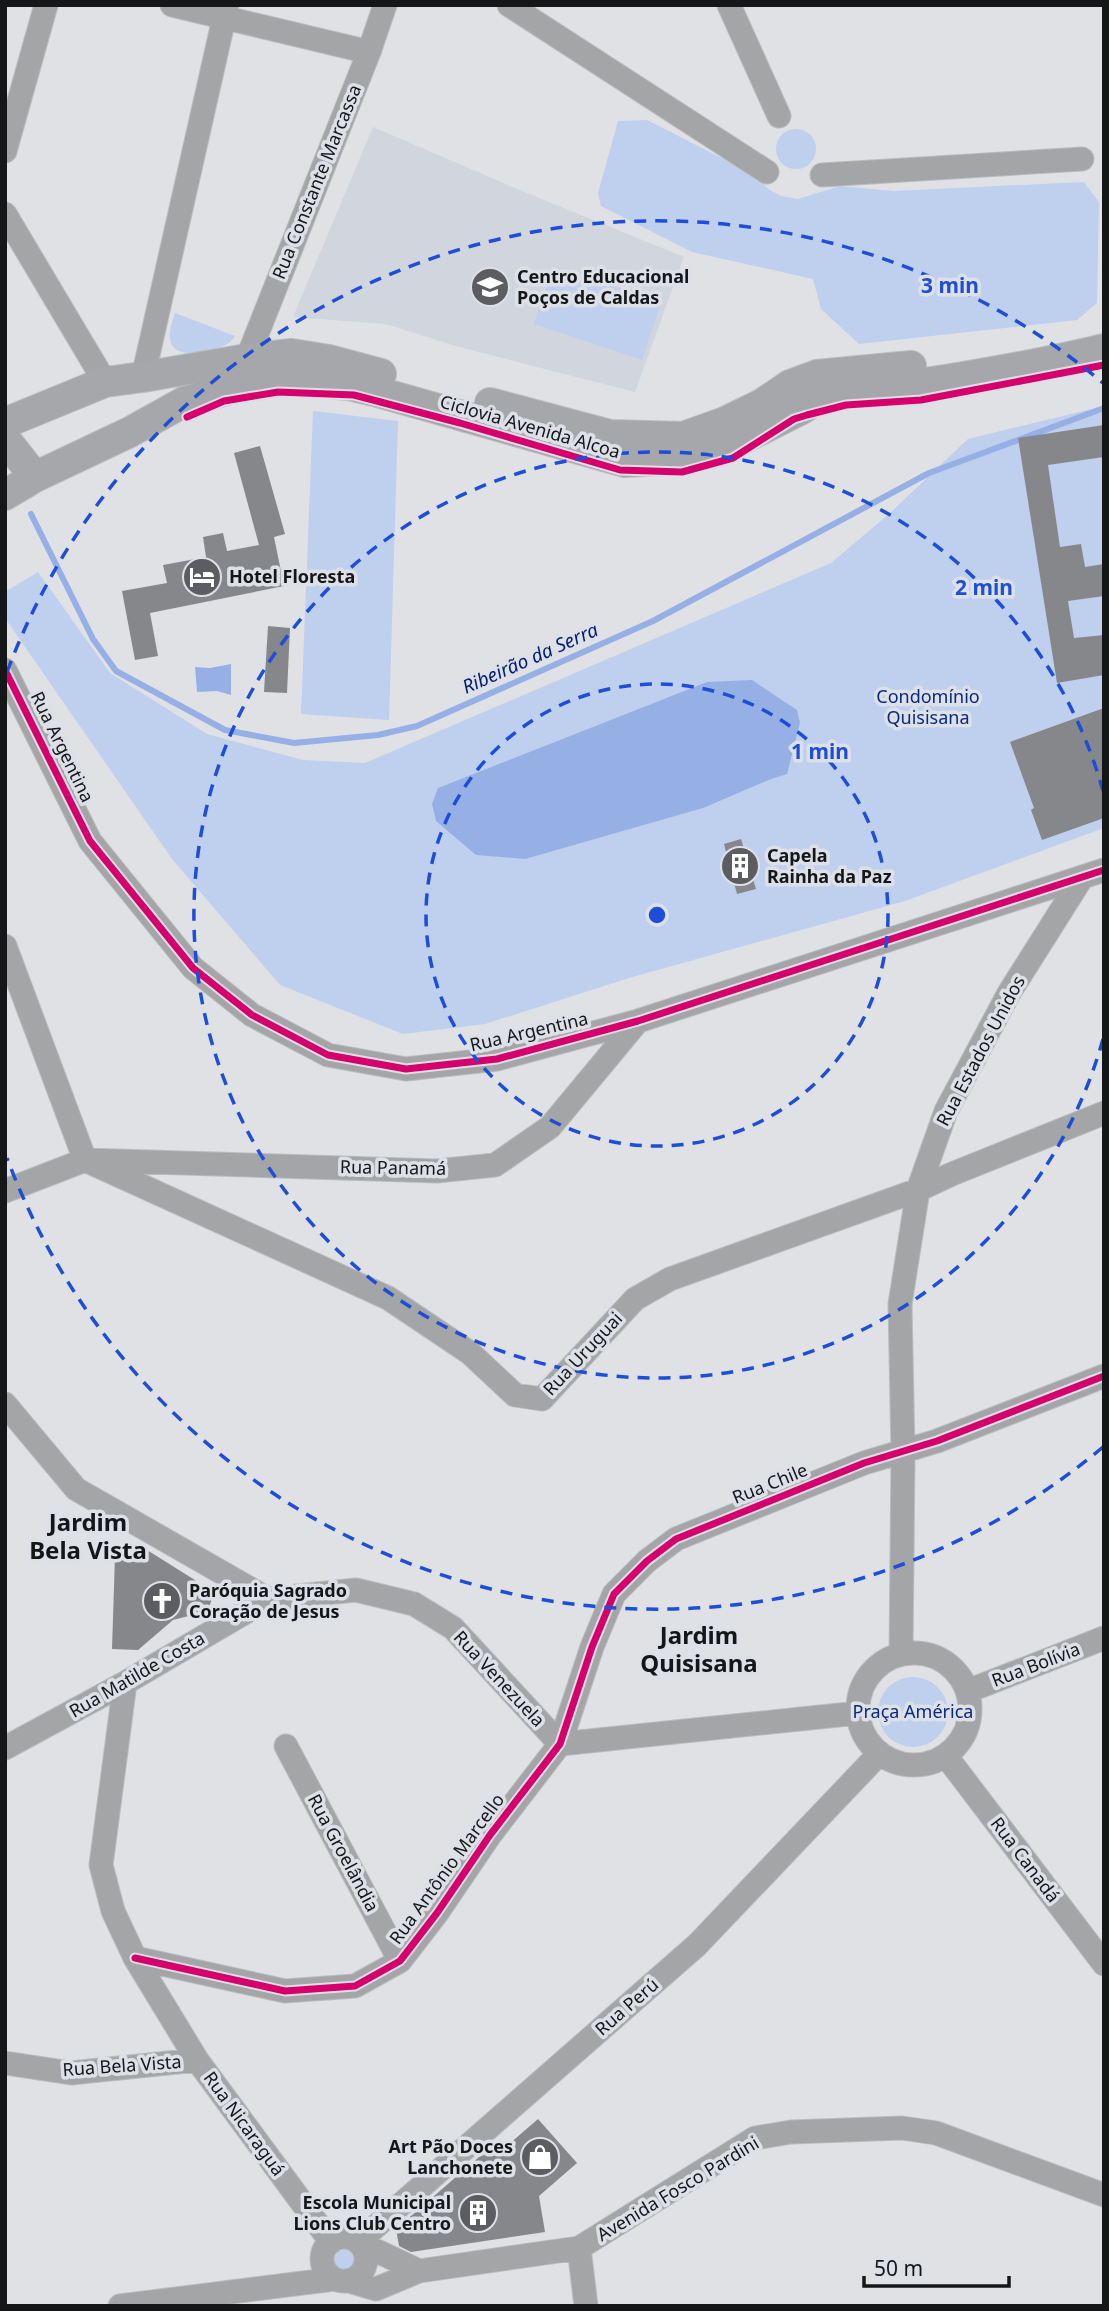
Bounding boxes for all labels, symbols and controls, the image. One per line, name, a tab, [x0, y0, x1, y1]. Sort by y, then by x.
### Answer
street label: Rua Constante Marcassa	[266, 81, 366, 282]
place label: Centro Educacional Poços de Caldas	[517, 264, 689, 309]
school or university icon: Centro Educacional Poços de Caldas	[469, 266, 511, 308]
text: 3 min	[921, 271, 979, 299]
street label: Ciclovia Avenida Alcoa	[437, 389, 623, 463]
hotel icon: Hotel Floresta	[181, 556, 223, 598]
place label: Hotel Floresta	[229, 564, 355, 588]
text: 2 min	[955, 573, 1013, 601]
water label: Ribeirão da Serra	[458, 616, 602, 700]
park label: Condomínio Quisisana	[876, 684, 980, 729]
street label: Rua Argentina	[26, 687, 100, 806]
text: 1 min	[791, 737, 849, 765]
place label: Capela Rainha da Paz	[767, 843, 892, 888]
building icon: Capela Rainha da Paz	[719, 845, 761, 887]
centre of rings	[645, 903, 669, 927]
street label: Rua Estados Unidos	[930, 971, 1030, 1130]
street label: Rua Argentina	[467, 1006, 590, 1056]
street label: Rua Panamá	[340, 1154, 446, 1180]
street label: Rua Uruguai	[537, 1306, 627, 1400]
street label: Rua Chile	[728, 1457, 811, 1509]
district label: Jardim Bela Vista	[29, 1505, 147, 1566]
place label: Paróquia Sagrado Coração de Jesus	[189, 1578, 347, 1623]
church icon: Paróquia Sagrado Coração de Jesus	[141, 1580, 183, 1622]
district label: Jardim Quisisana	[640, 1618, 758, 1679]
street label: Rua Venezuela	[449, 1625, 551, 1732]
street label: Rua Matilde Costa	[64, 1626, 209, 1723]
street label: Rua Bolívia	[988, 1636, 1083, 1692]
park label: Praça América	[853, 1699, 973, 1723]
street label: Rua Antônio Marcello	[383, 1788, 509, 1949]
street label: Rua Groelândia	[303, 1790, 385, 1916]
street label: Rua Canadá	[986, 1812, 1066, 1907]
street label: Rua Perú	[590, 1972, 663, 2040]
street label: Rua Bela Vista	[62, 2049, 182, 2081]
street label: Rua Nicaraguá	[199, 2066, 291, 2180]
street label: Avenida Fosco Pardini	[592, 2130, 763, 2246]
place label: Art Pão Doces Lanchonete	[389, 2134, 513, 2179]
shop icon: Art Pão Doces Lanchonete	[519, 2136, 561, 2178]
place label: Escola Municipal Lions Club Centro	[293, 2190, 451, 2235]
building icon: Escola Municipal Lions Club Centro	[457, 2192, 499, 2234]
scale bar	[864, 2244, 1009, 2288]
text: 50 m	[874, 2254, 923, 2282]

